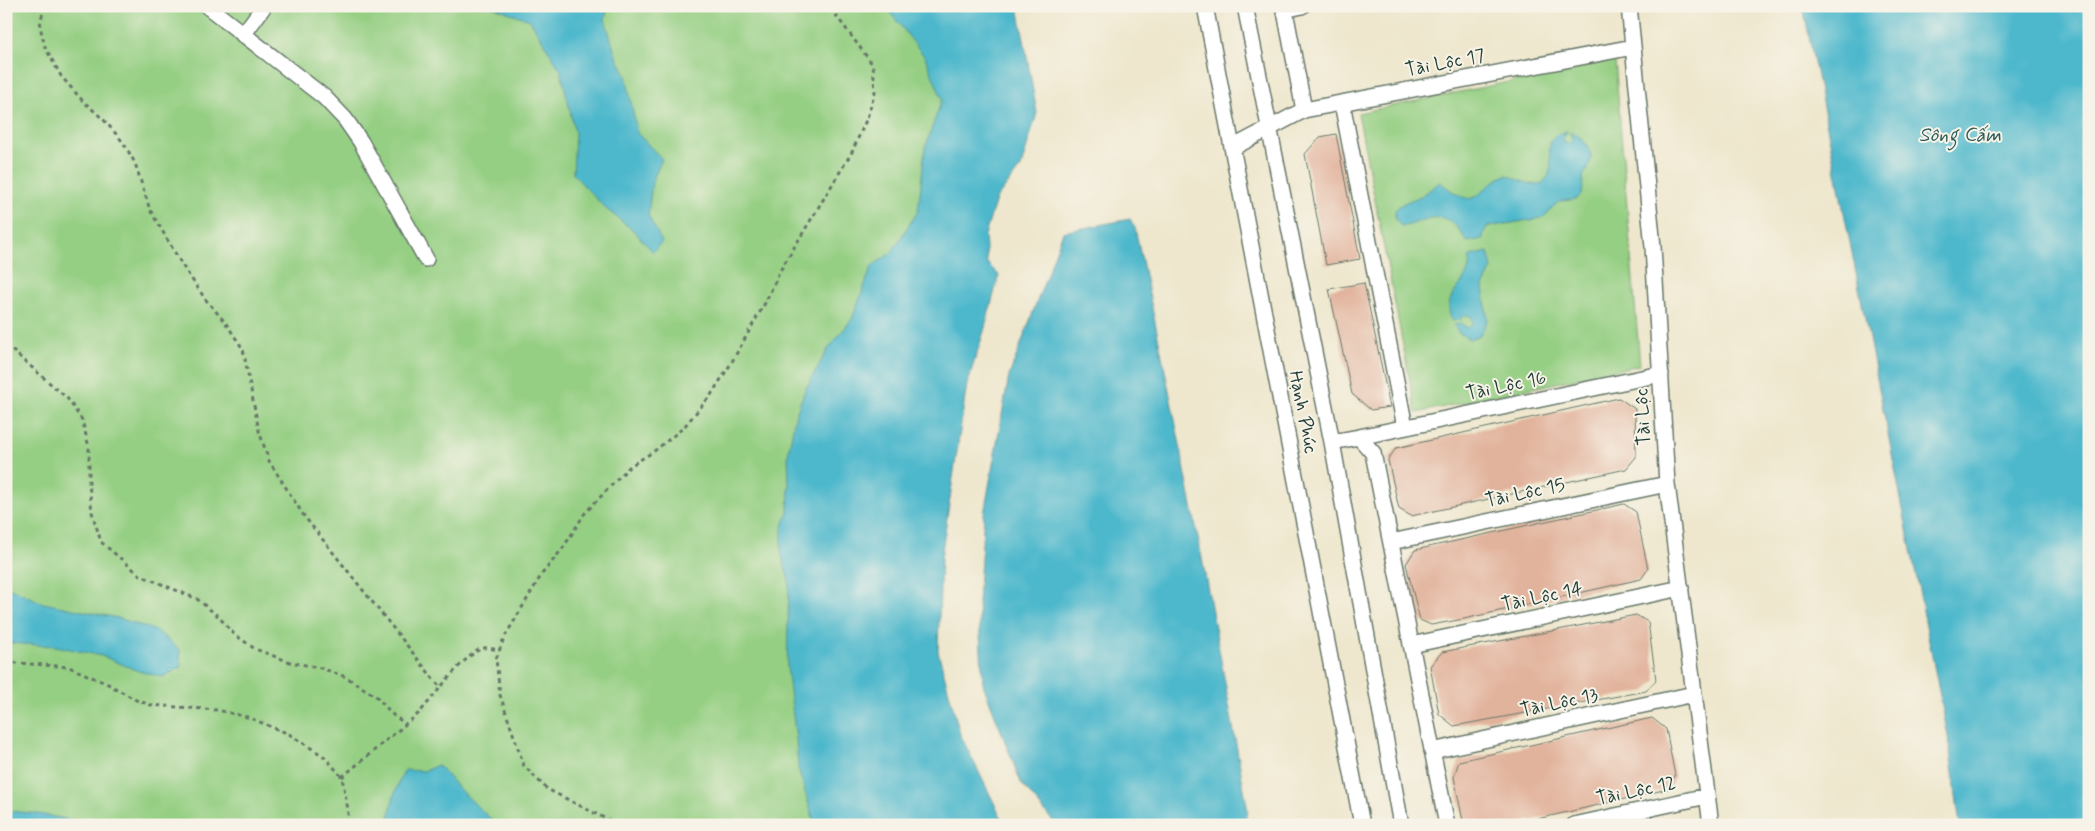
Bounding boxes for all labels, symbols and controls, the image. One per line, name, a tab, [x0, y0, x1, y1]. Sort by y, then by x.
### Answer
street label: Tài Lộc 17	[1403, 43, 1487, 83]
water label: Sông Cấm	[1919, 122, 2001, 151]
street label: Tài Lộc 16	[1464, 365, 1548, 407]
street label: Hạnh Phúc	[1283, 369, 1323, 456]
street label: Tài Lộc	[1629, 387, 1657, 446]
street label: Tài Lộc 15	[1483, 472, 1567, 514]
street label: Tài Lộc 14	[1499, 576, 1585, 618]
street label: Tài Lộc 13	[1518, 683, 1600, 723]
street label: Tài Lộc 12	[1594, 770, 1678, 812]

